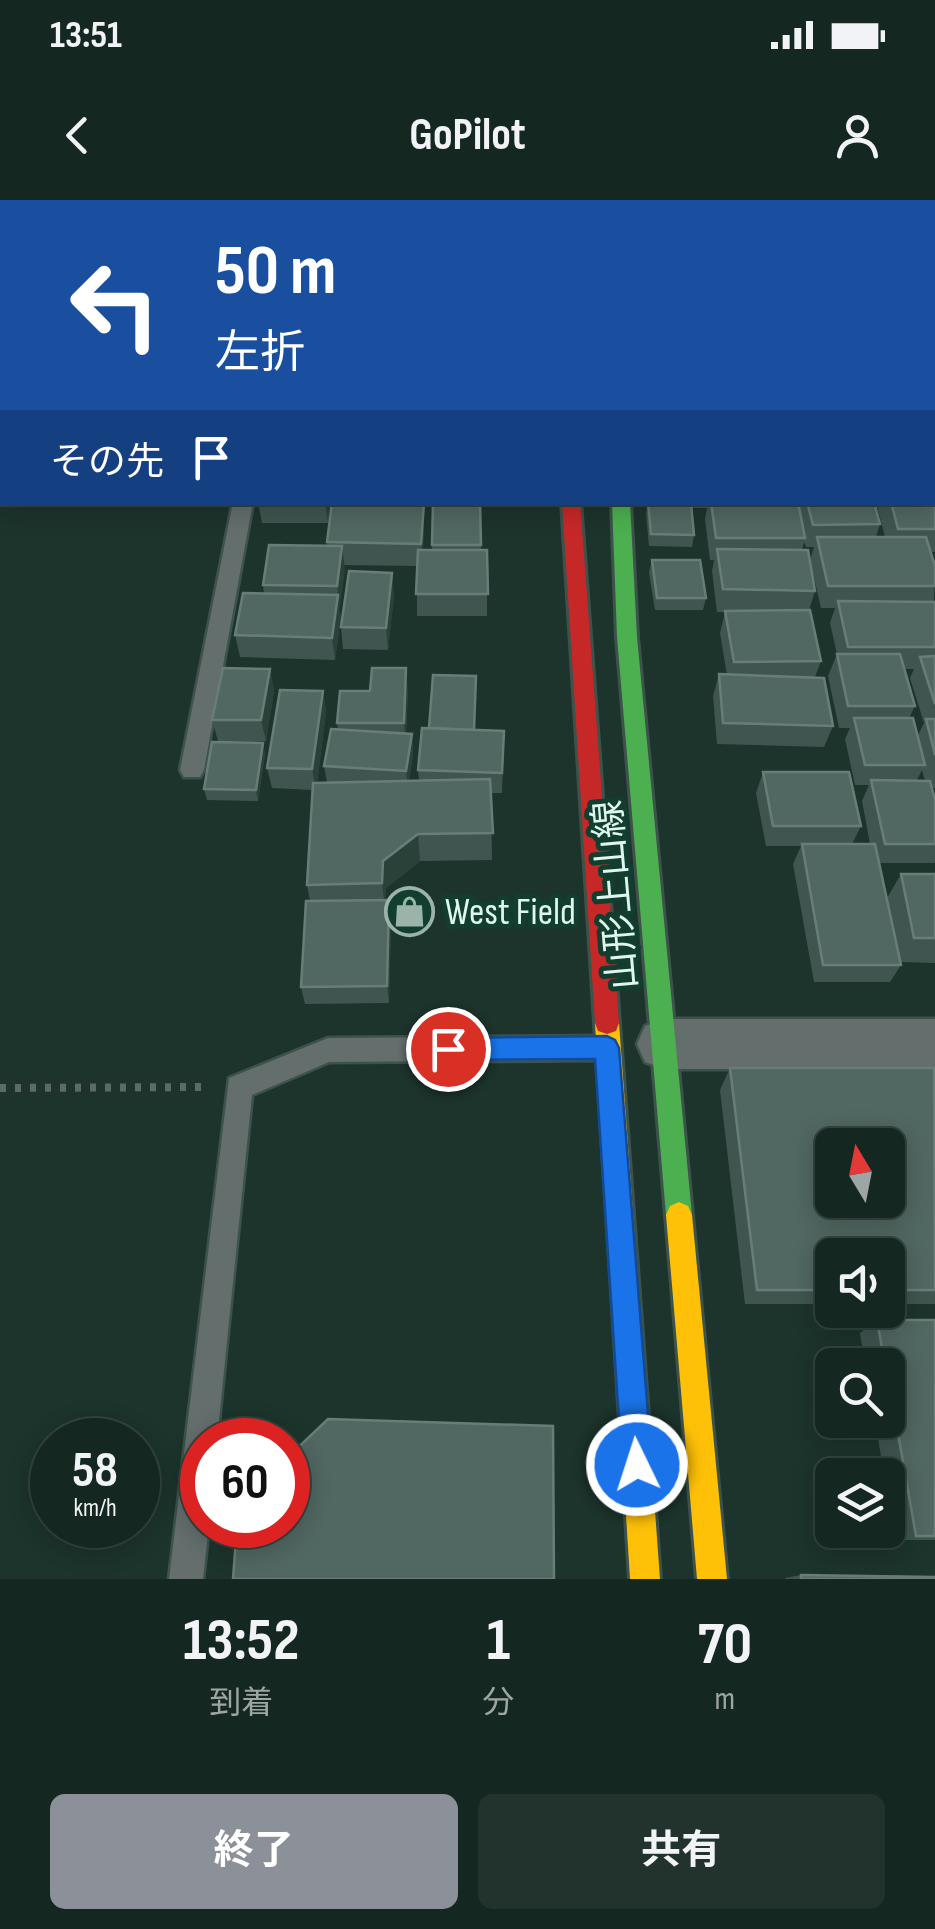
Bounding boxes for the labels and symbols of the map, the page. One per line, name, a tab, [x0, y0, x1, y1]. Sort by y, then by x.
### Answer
street label: 山形上山線	[586, 798, 647, 991]
shop icon: West Field	[384, 885, 436, 937]
place label: West Field	[445, 890, 576, 935]
pin	[406, 1007, 491, 1092]
north arrow	[815, 1128, 905, 1218]
position arrow	[585, 1413, 689, 1517]
speed limit sign: 60	[180, 1418, 310, 1548]

